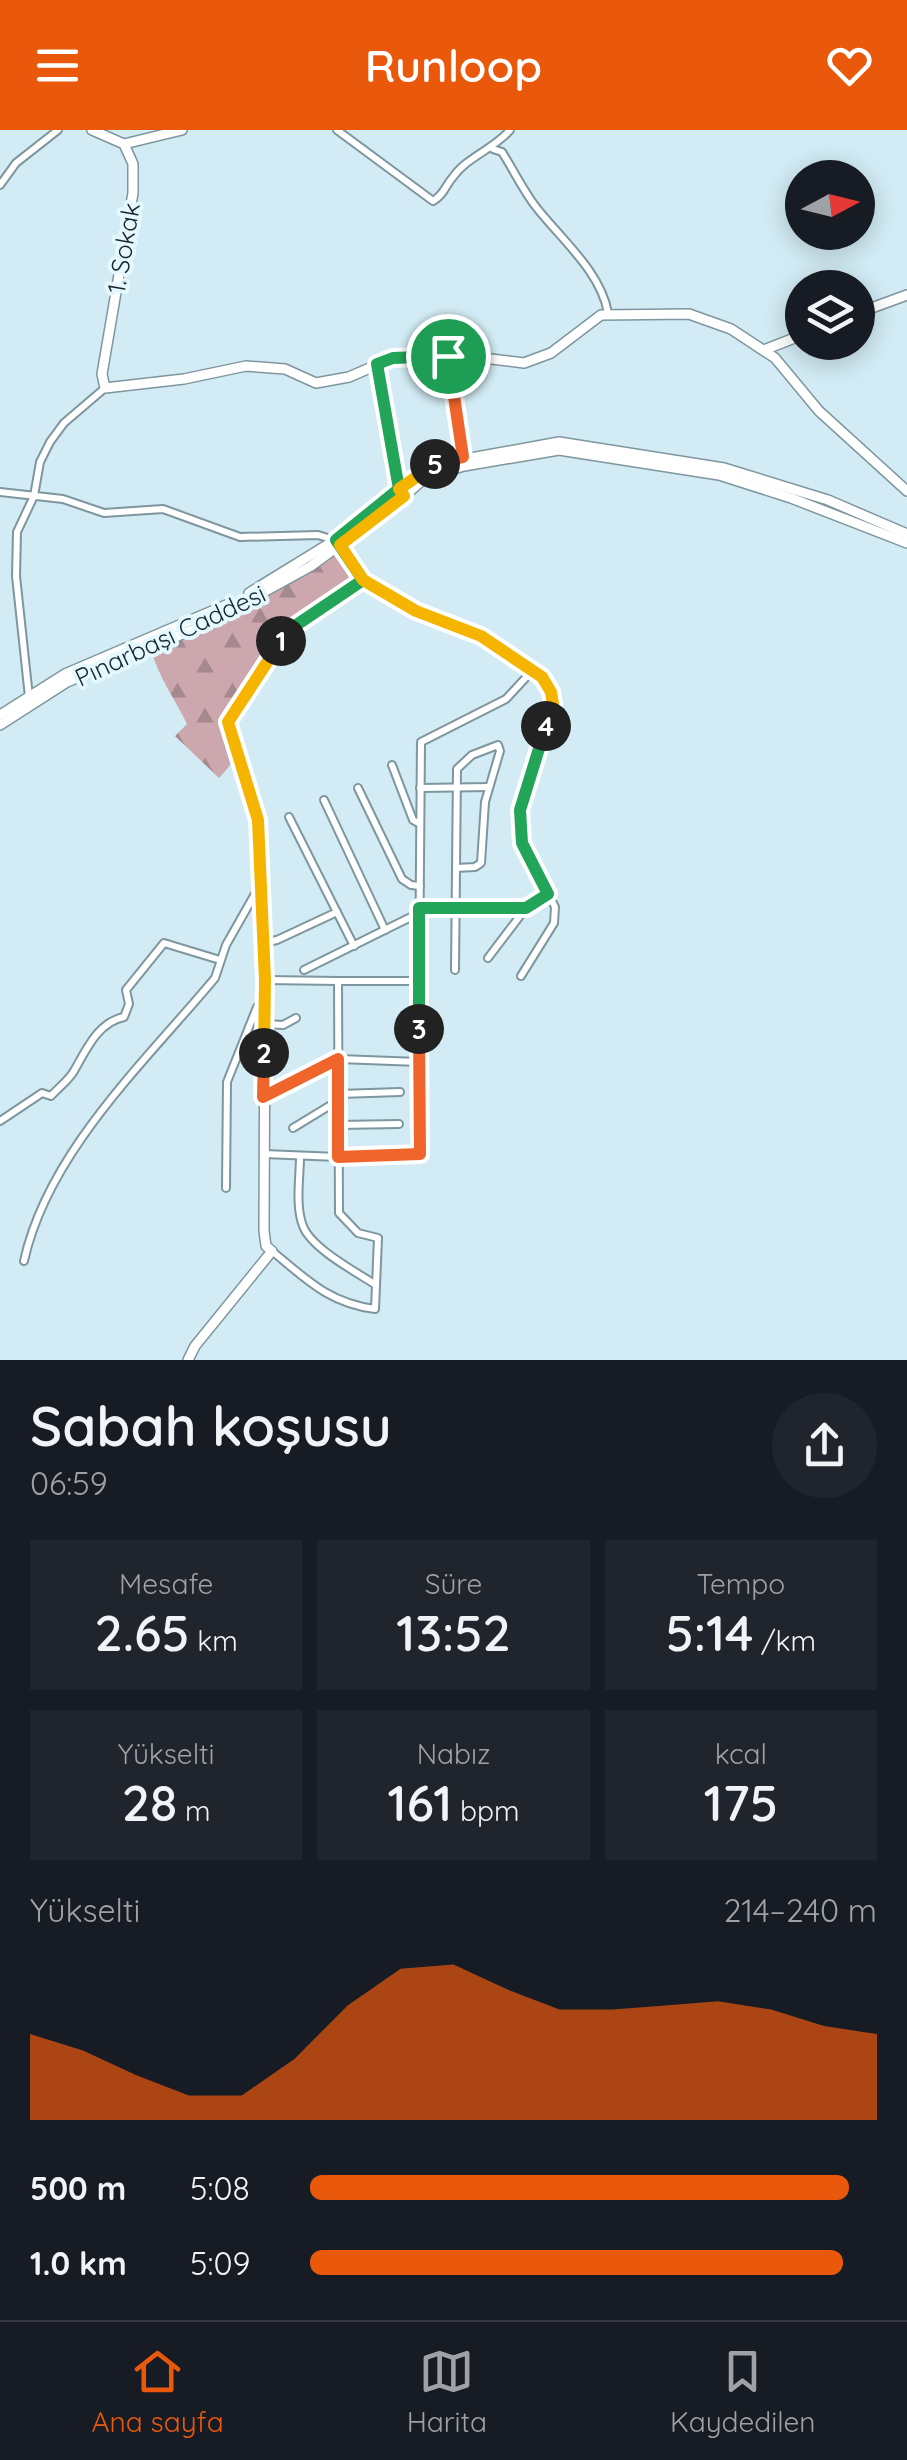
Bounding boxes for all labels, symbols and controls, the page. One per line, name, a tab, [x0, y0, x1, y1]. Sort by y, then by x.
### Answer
text: Runloop	[365, 37, 542, 93]
icon: menu	[30, 38, 85, 93]
icon: heart	[822, 38, 877, 93]
north arrow	[785, 160, 875, 250]
map controls	[785, 160, 875, 360]
street label: 1. Sokak	[100, 200, 146, 296]
button: layers	[785, 270, 875, 360]
pin	[406, 314, 491, 399]
icon: arrive	[421, 329, 476, 384]
pin: 5	[410, 439, 460, 489]
text: 5	[427, 446, 443, 481]
street label: Pınarbaşı Caddesi	[70, 577, 270, 693]
pin: 1	[256, 616, 306, 666]
text: 1	[276, 623, 286, 658]
pin: 4	[521, 701, 571, 751]
text: 4	[538, 708, 554, 743]
pin: 3	[394, 1004, 444, 1054]
text: 3	[411, 1011, 427, 1046]
pin: 2	[239, 1028, 289, 1078]
text: 2	[256, 1035, 272, 1070]
text: Sabah koşusu	[30, 1391, 392, 1460]
button: share	[772, 1393, 877, 1498]
text: 06:59	[30, 1463, 108, 1503]
text: Mesafe	[119, 1566, 213, 1601]
text: Süre	[425, 1566, 482, 1601]
text: Tempo	[696, 1566, 785, 1601]
text: 2.65	[94, 1601, 190, 1664]
text: 13:52	[396, 1601, 511, 1664]
text: 5:14	[666, 1601, 753, 1664]
text: km	[190, 1623, 238, 1658]
text: /km	[753, 1623, 816, 1658]
text: Yükselti	[118, 1736, 215, 1771]
text: Nabız	[417, 1736, 490, 1771]
text: kcal	[715, 1736, 767, 1771]
text: 28	[122, 1771, 177, 1834]
text: 161	[387, 1771, 452, 1834]
text: 175	[704, 1771, 778, 1834]
text: m	[177, 1793, 210, 1828]
text: bpm	[452, 1793, 520, 1828]
text: Yükselti	[30, 1890, 140, 1930]
text: 214–240 m	[724, 1890, 877, 1930]
text: 500 m	[30, 2168, 126, 2208]
text: 5:08	[190, 2168, 250, 2208]
text: 1.0 km	[30, 2243, 127, 2283]
text: 5:09	[190, 2243, 250, 2283]
tab: Ana sayfa	[91, 2344, 224, 2439]
tab: Harita	[407, 2344, 487, 2439]
tab: Kaydedilen	[670, 2344, 816, 2439]

